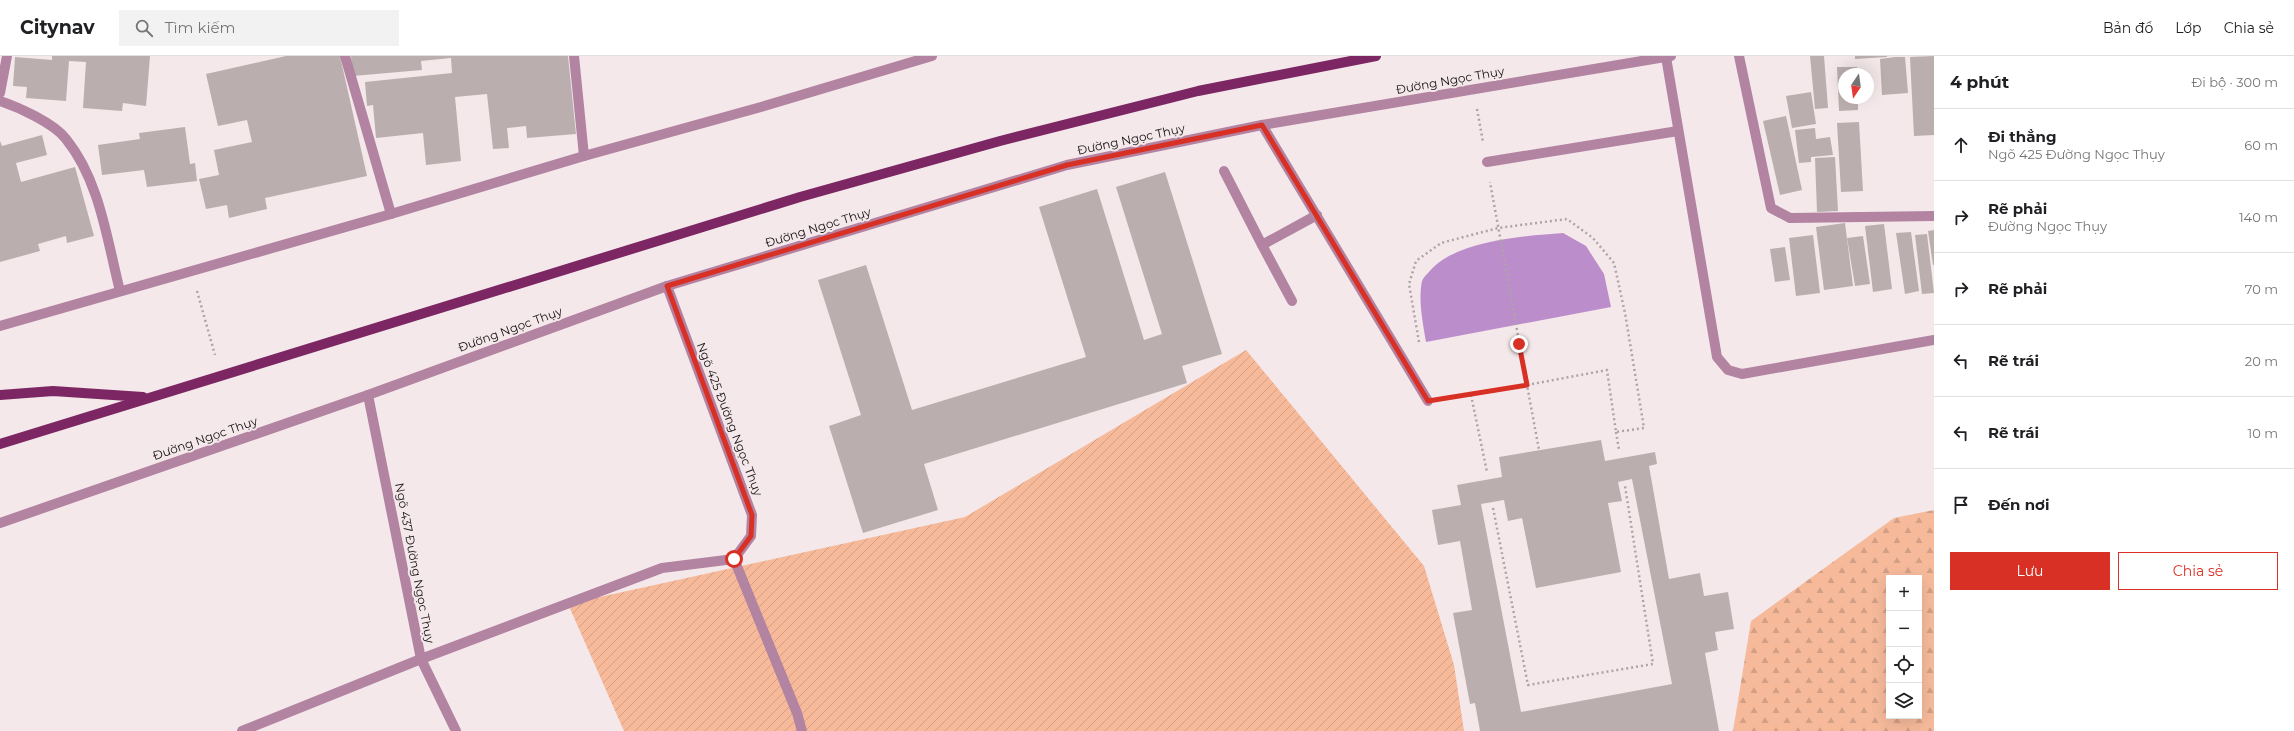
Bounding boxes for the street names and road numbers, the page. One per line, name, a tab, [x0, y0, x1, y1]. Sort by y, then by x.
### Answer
street label: Đường Ngọc Thụy	[1395, 63, 1506, 97]
street label: Đường Ngọc Thụy	[1076, 120, 1187, 158]
street label: Đường Ngọc Thụy	[763, 204, 873, 250]
street label: Đường Ngọc Thụy	[456, 303, 565, 355]
street label: Ngõ 425 Đường Ngọc Thụy	[694, 340, 766, 498]
street label: Đường Ngọc Thụy	[151, 413, 260, 463]
street label: Ngõ 437 Đường Ngọc Thụy	[392, 482, 438, 645]

